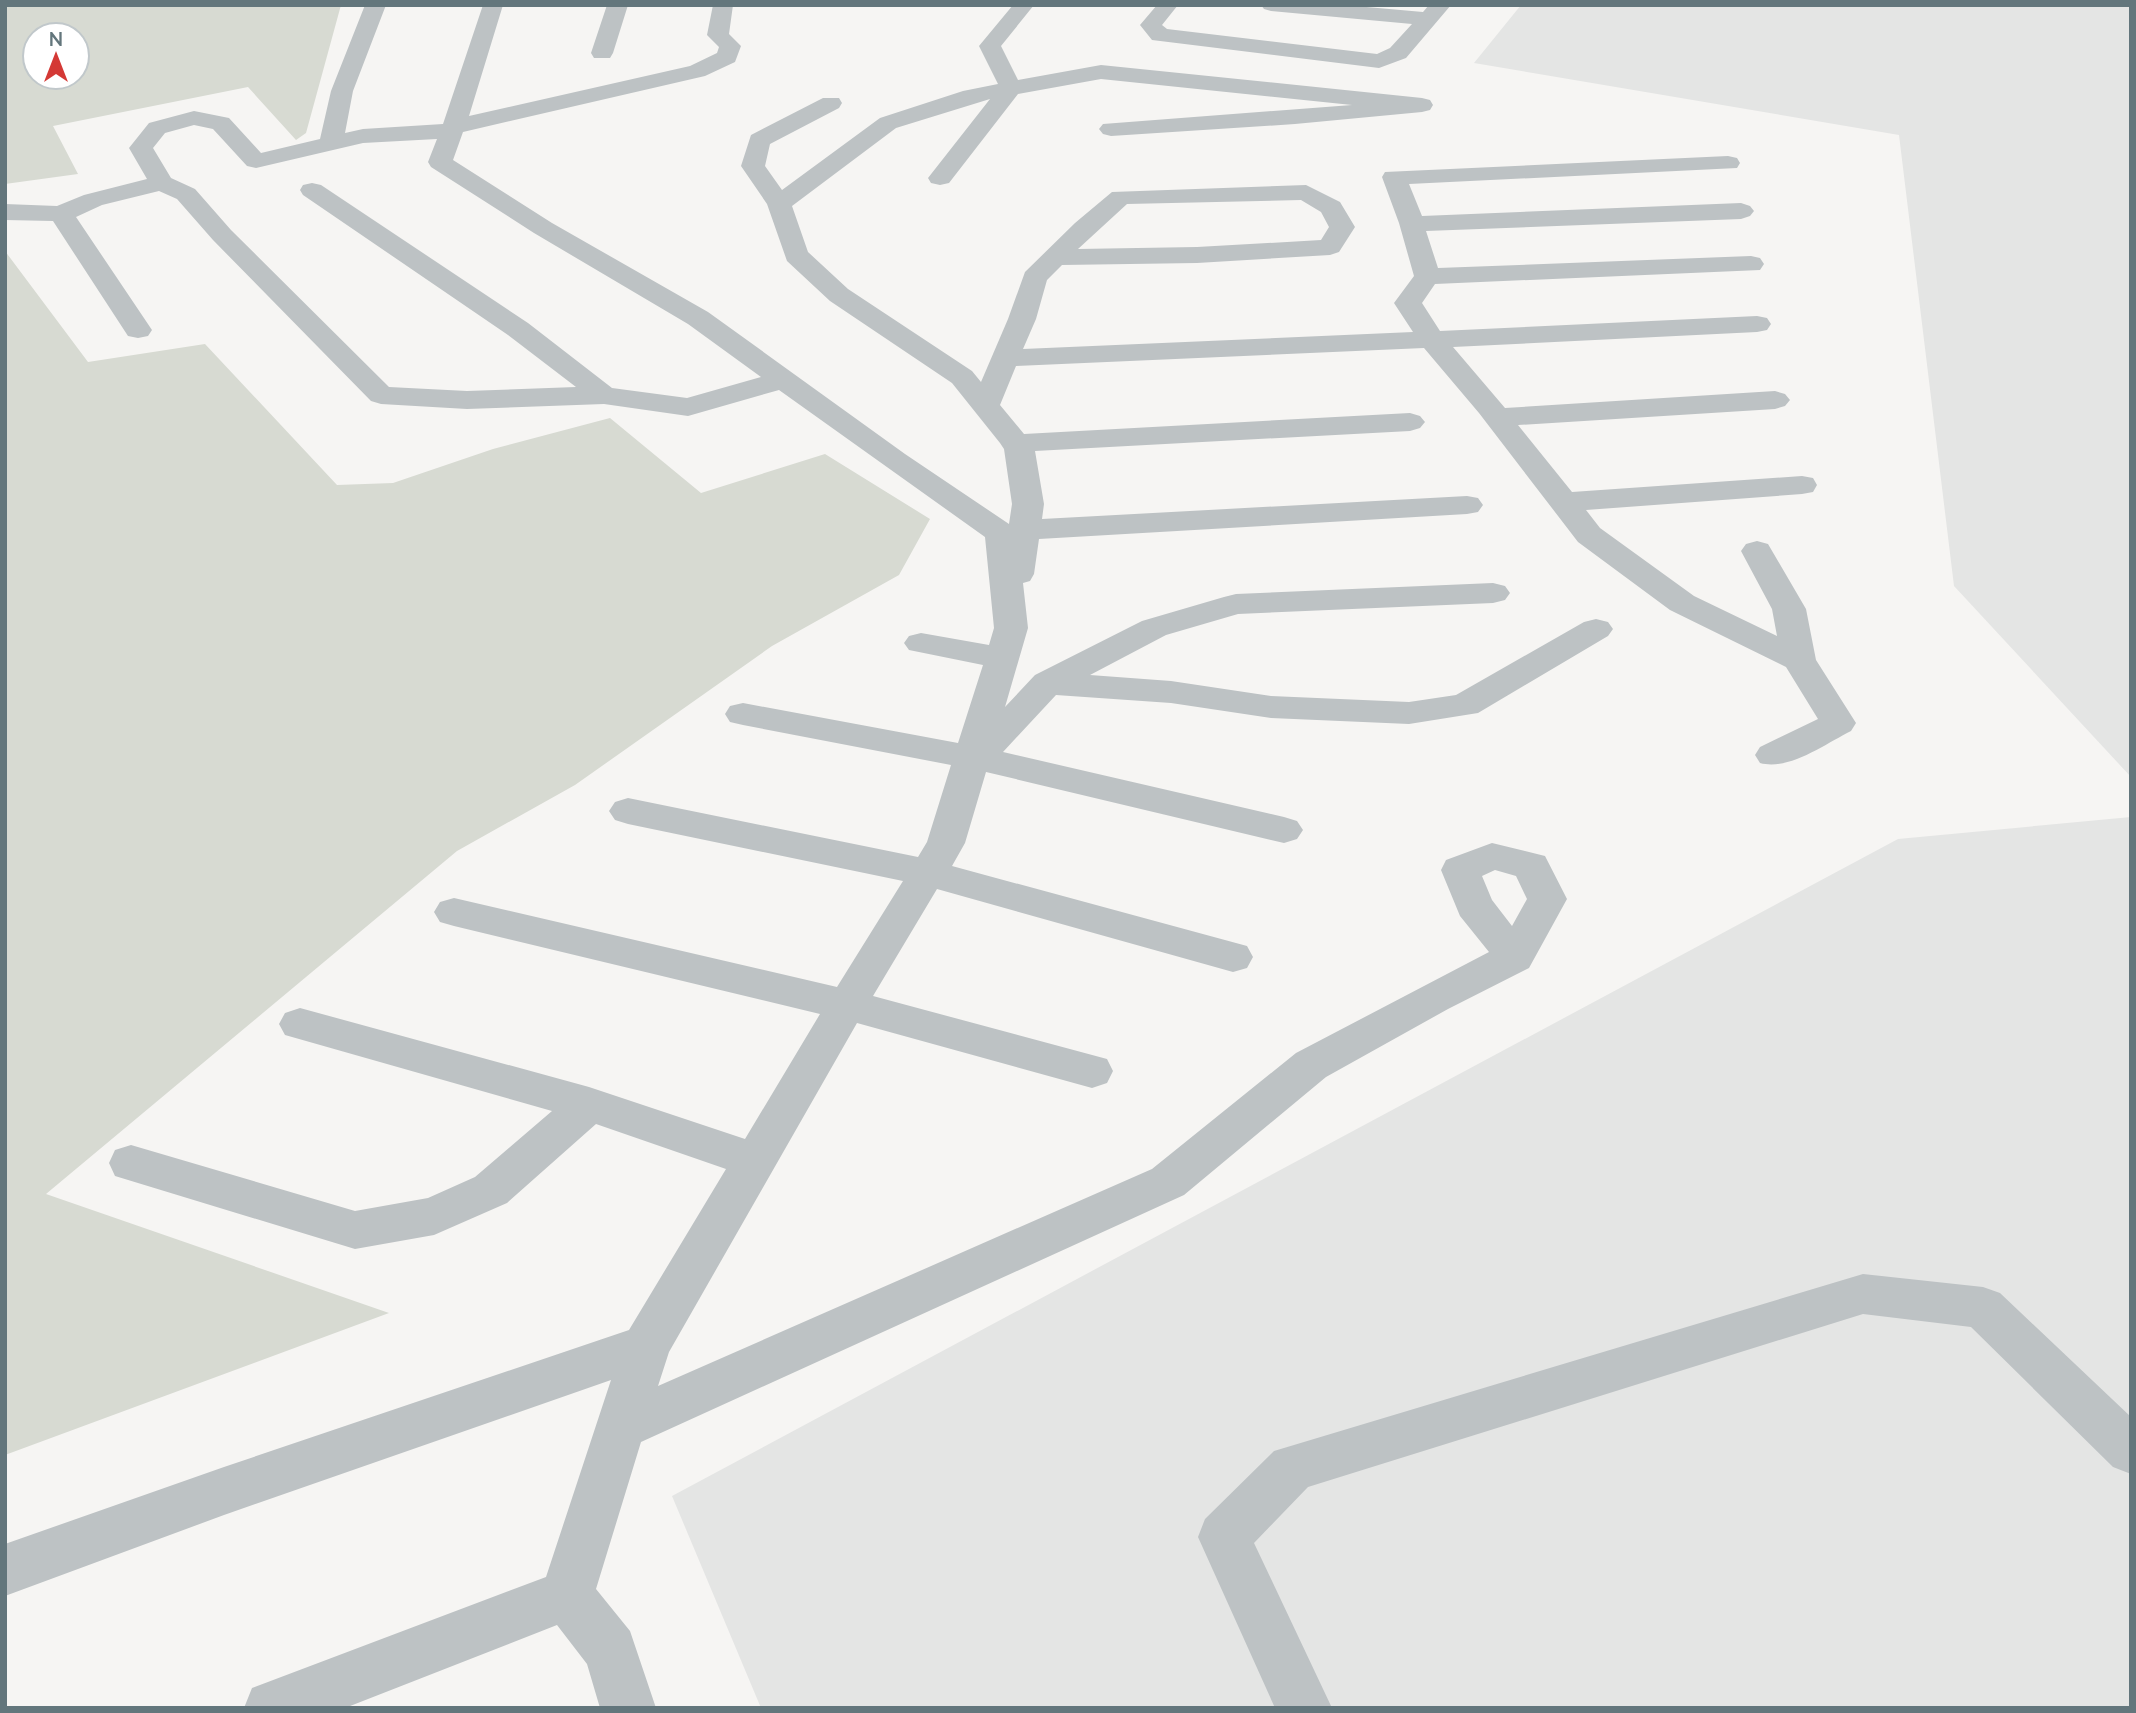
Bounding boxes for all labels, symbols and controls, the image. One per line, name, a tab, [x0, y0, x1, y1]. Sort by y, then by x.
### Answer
north arrow	[21, 21, 91, 91]
text: N	[49, 27, 63, 51]

